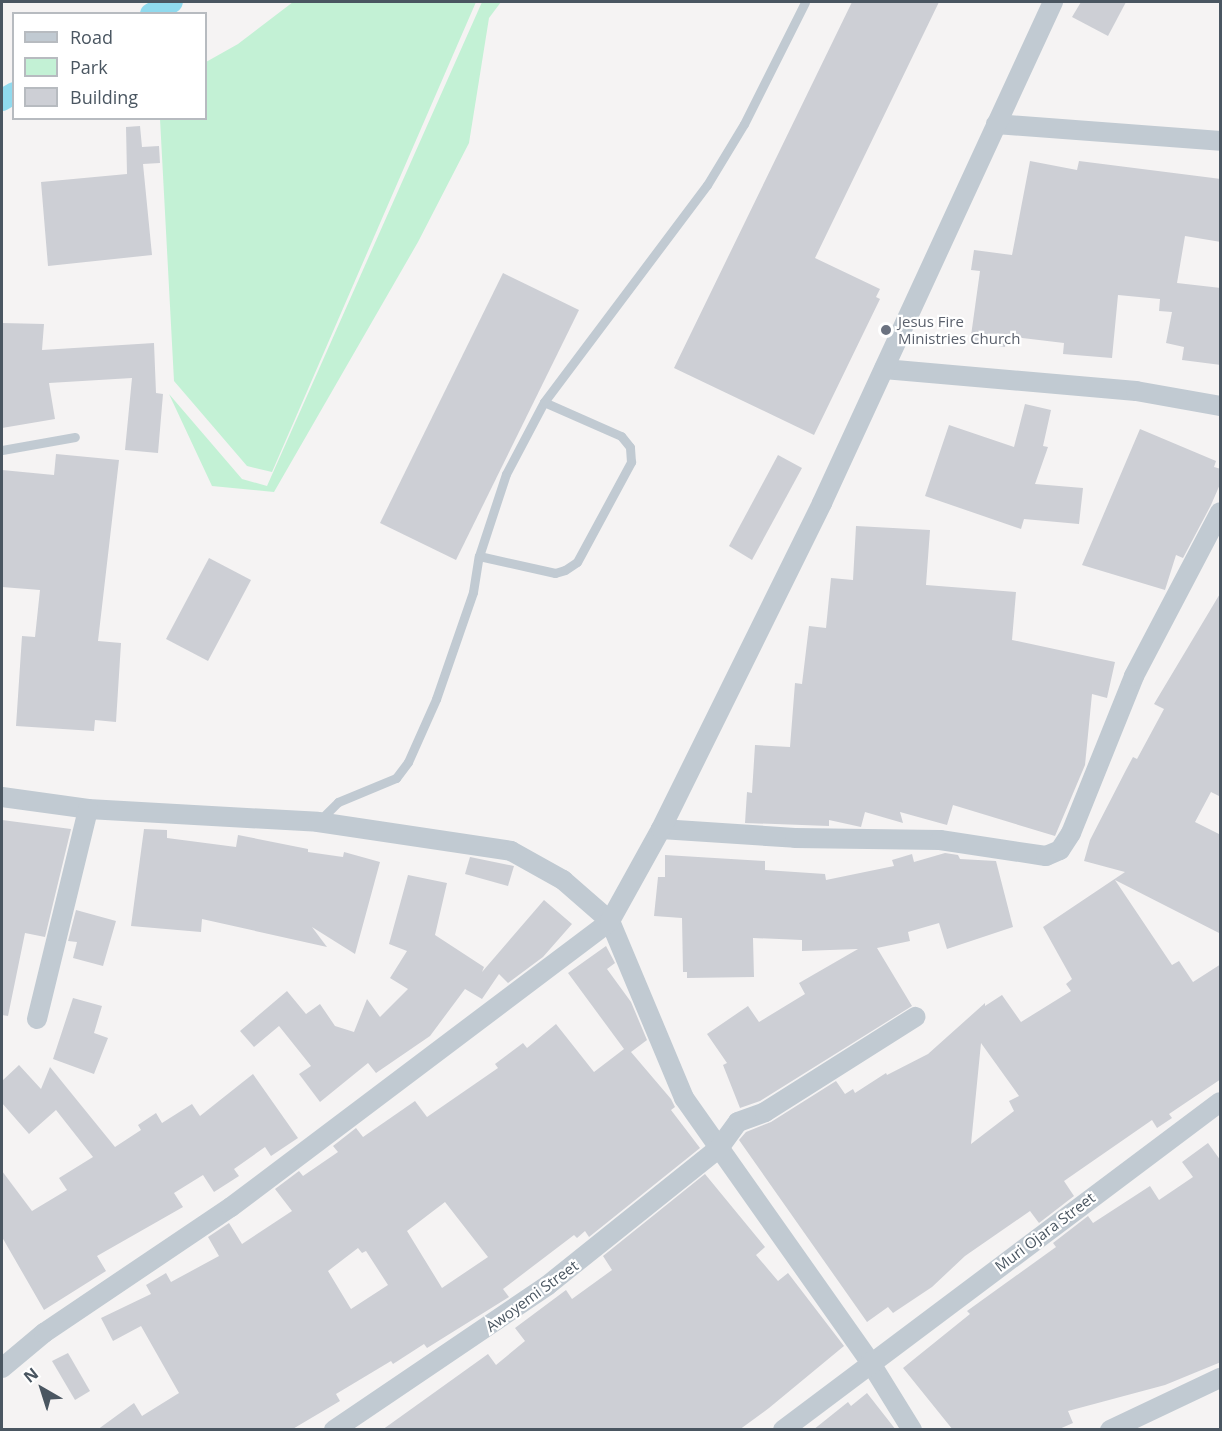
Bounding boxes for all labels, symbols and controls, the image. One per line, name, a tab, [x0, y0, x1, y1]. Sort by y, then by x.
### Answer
legend	[12, 12, 207, 120]
text: Road	[70, 25, 113, 49]
text: Park	[70, 55, 108, 79]
text: Building	[70, 85, 138, 109]
place label: Jesus Fire Ministries Church	[898, 312, 1021, 347]
marker: Jesus Fire Ministries Church	[879, 323, 893, 337]
street label: Muri Ojara Street	[991, 1189, 1099, 1275]
street label: Awoyemi Street	[482, 1257, 582, 1335]
north arrow	[12, 1359, 72, 1419]
text: N	[19, 1362, 43, 1388]

